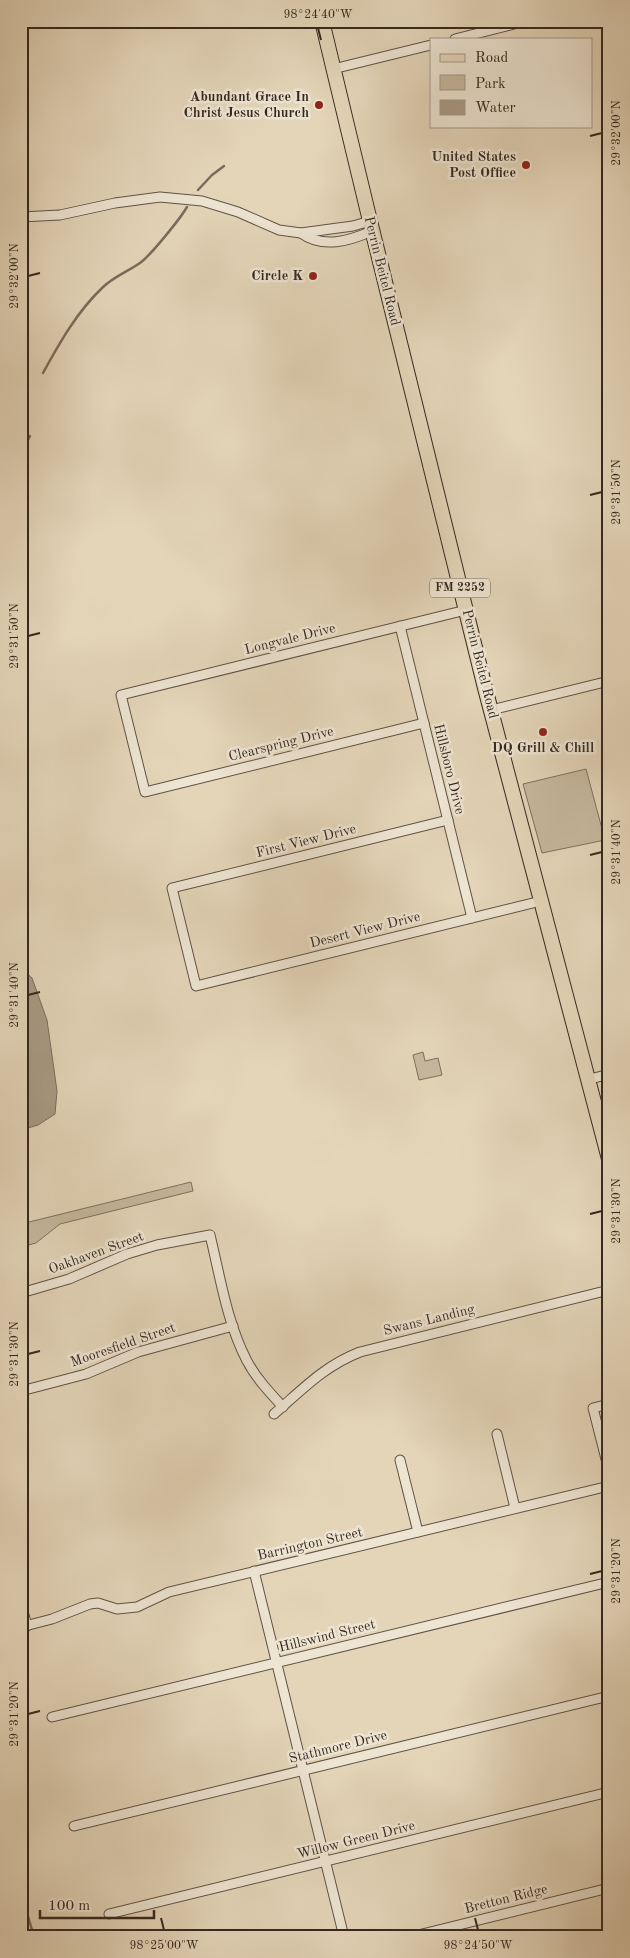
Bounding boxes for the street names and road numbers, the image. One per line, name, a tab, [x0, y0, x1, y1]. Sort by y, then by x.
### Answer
street label: Perrin Beitel Road	[362, 215, 402, 327]
road number: FM 2252	[430, 578, 490, 598]
street label: Perrin Beitel Road	[460, 608, 500, 720]
street label: Longvale Drive	[243, 621, 337, 657]
street label: Hillsboro Drive	[431, 722, 467, 816]
street label: Clearspring Drive	[227, 724, 335, 764]
street label: First View Drive	[254, 822, 358, 860]
street label: Desert View Drive	[308, 910, 422, 950]
street label: Oakhaven Street	[47, 1229, 145, 1277]
street label: Swans Landing	[382, 1302, 477, 1338]
street label: Mooresfield Street	[69, 1320, 177, 1369]
street label: Barrington Street	[256, 1525, 364, 1563]
street label: Hillswind Street	[277, 1617, 377, 1655]
street label: Stathmore Drive	[287, 1728, 389, 1766]
street label: Willow Green Drive	[296, 1819, 416, 1861]
street label: Bretton Ridge	[463, 1882, 549, 1916]

